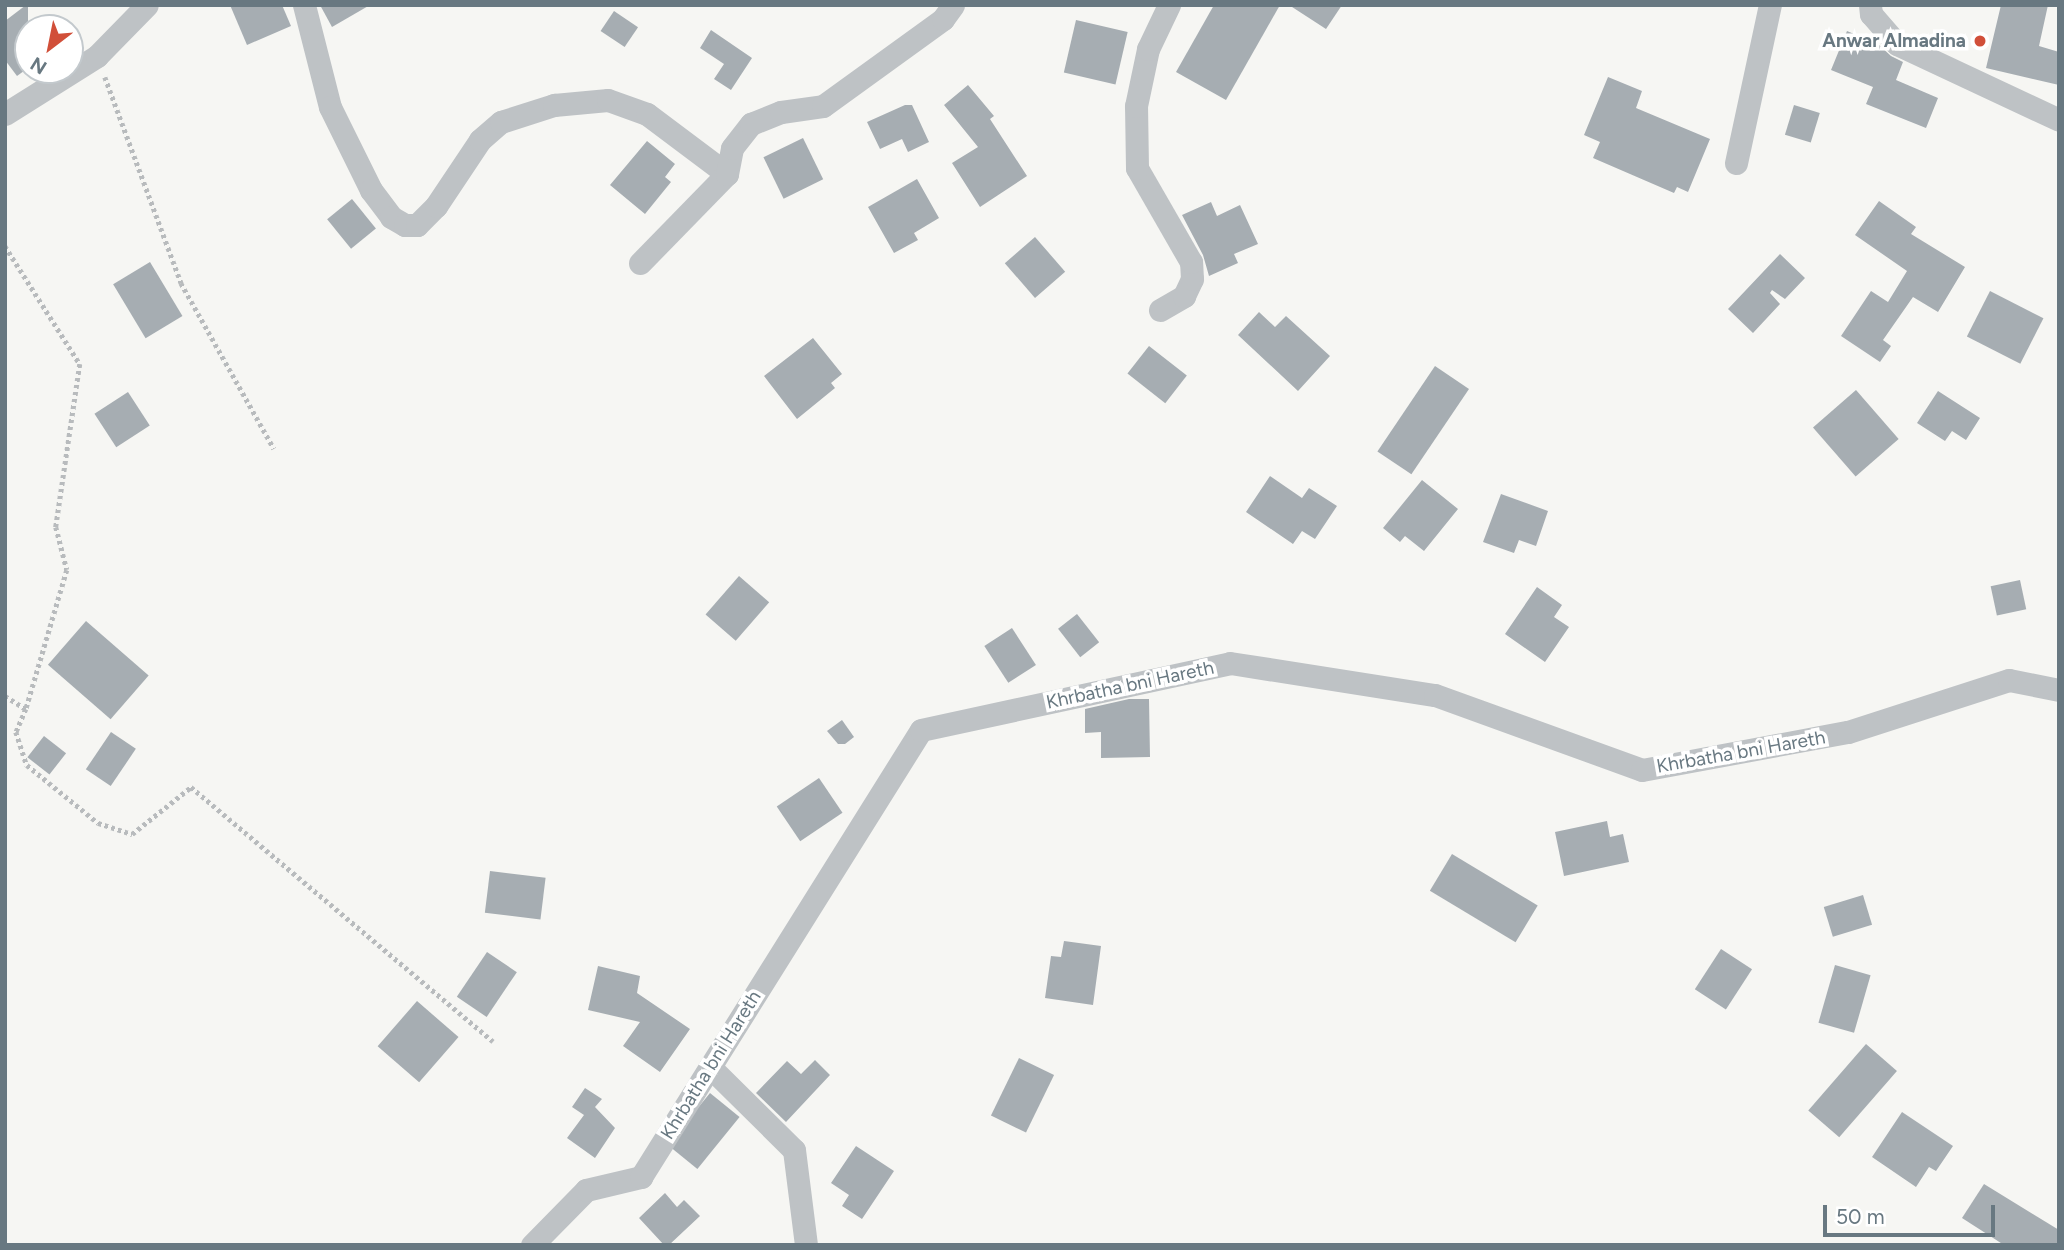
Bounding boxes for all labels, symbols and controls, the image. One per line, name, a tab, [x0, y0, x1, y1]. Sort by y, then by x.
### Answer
north arrow	[14, 14, 84, 84]
place label: Anwar Almadina	[1822, 30, 1966, 52]
marker: Anwar Almadina	[1972, 33, 1988, 49]
text: N	[26, 52, 51, 79]
street label: Khrbatha bni Hareth	[1044, 656, 1216, 714]
street label: Khrbatha bni Hareth	[1655, 726, 1827, 778]
street label: Khrbatha bni Hareth	[656, 986, 766, 1144]
scale bar	[1826, 1190, 1997, 1234]
text: 50 m	[1836, 1204, 1885, 1229]

